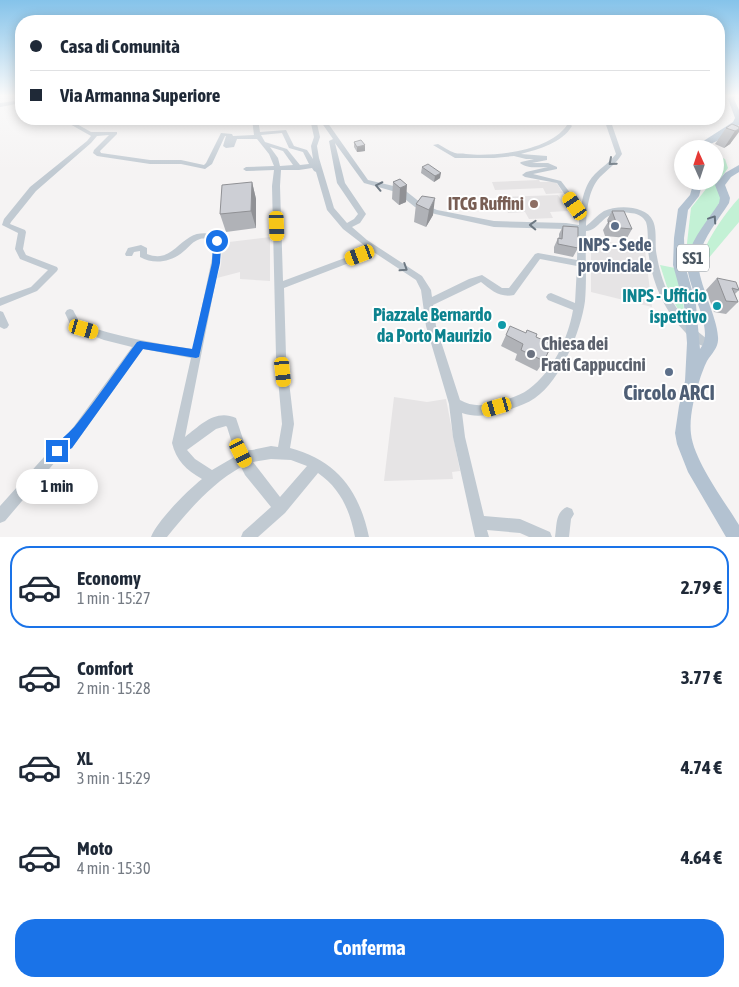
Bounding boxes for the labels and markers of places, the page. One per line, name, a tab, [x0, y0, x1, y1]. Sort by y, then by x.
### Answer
place label: ITCG Ruffini	[448, 193, 524, 214]
marker: ITCG Ruffini	[528, 198, 540, 210]
marker: INPS - Sede provinciale	[609, 220, 621, 232]
place label: INPS - Sede provinciale	[578, 234, 652, 276]
place label: INPS - Ufficio ispettivo	[622, 285, 707, 327]
marker: INPS - Ufficio ispettivo	[711, 300, 723, 312]
place label: Piazzale Bernardo da Porto Maurizio	[373, 304, 492, 346]
marker: Piazzale Bernardo da Porto Maurizio	[496, 319, 508, 331]
place label: Chiesa dei Frati Cappuccini	[541, 333, 646, 375]
marker: Chiesa dei Frati Cappuccini	[525, 348, 537, 360]
marker: Circolo ARCI	[663, 366, 675, 378]
place label: Circolo ARCI	[623, 380, 715, 404]

